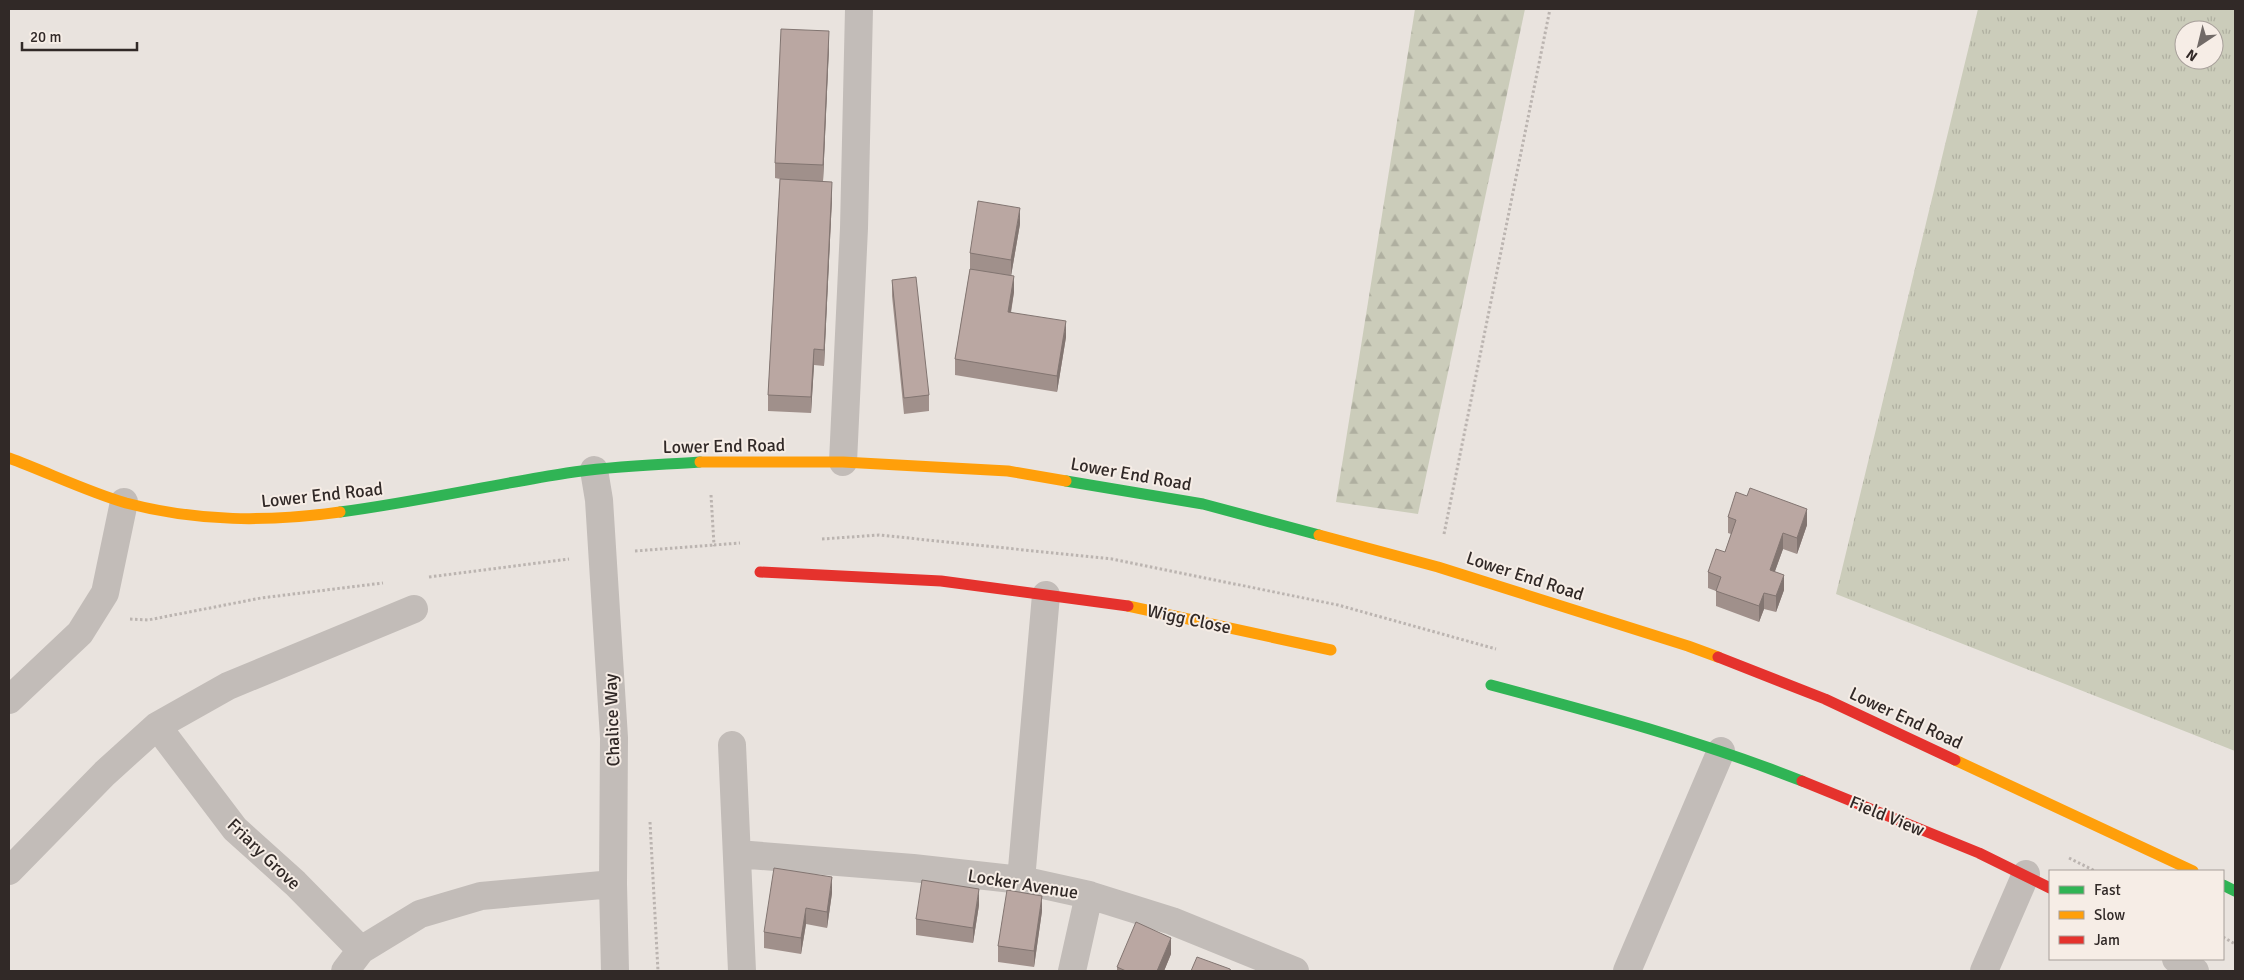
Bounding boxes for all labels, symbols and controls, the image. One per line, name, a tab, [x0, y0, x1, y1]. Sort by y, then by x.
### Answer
scale bar	[22, 20, 138, 52]
north arrow	[2174, 20, 2224, 70]
text: 20 m	[30, 28, 61, 46]
text: N	[2183, 45, 2201, 65]
street label: Lower End Road	[663, 434, 785, 458]
street label: Lower End Road	[1069, 453, 1193, 495]
street label: Lower End Road	[260, 478, 384, 512]
street label: Lower End Road	[1463, 547, 1587, 605]
street label: Wigg Close	[1145, 599, 1233, 639]
street label: Chalice Way	[599, 672, 625, 767]
street label: Lower End Road	[1846, 682, 1966, 754]
street label: Field View	[1846, 791, 1928, 841]
street label: Friary Grove	[223, 814, 305, 894]
street label: Locker Avenue	[966, 864, 1080, 904]
legend	[2049, 870, 2224, 960]
text: Fast	[2094, 881, 2121, 899]
text: Slow	[2094, 906, 2125, 924]
text: Jam	[2094, 931, 2120, 949]

